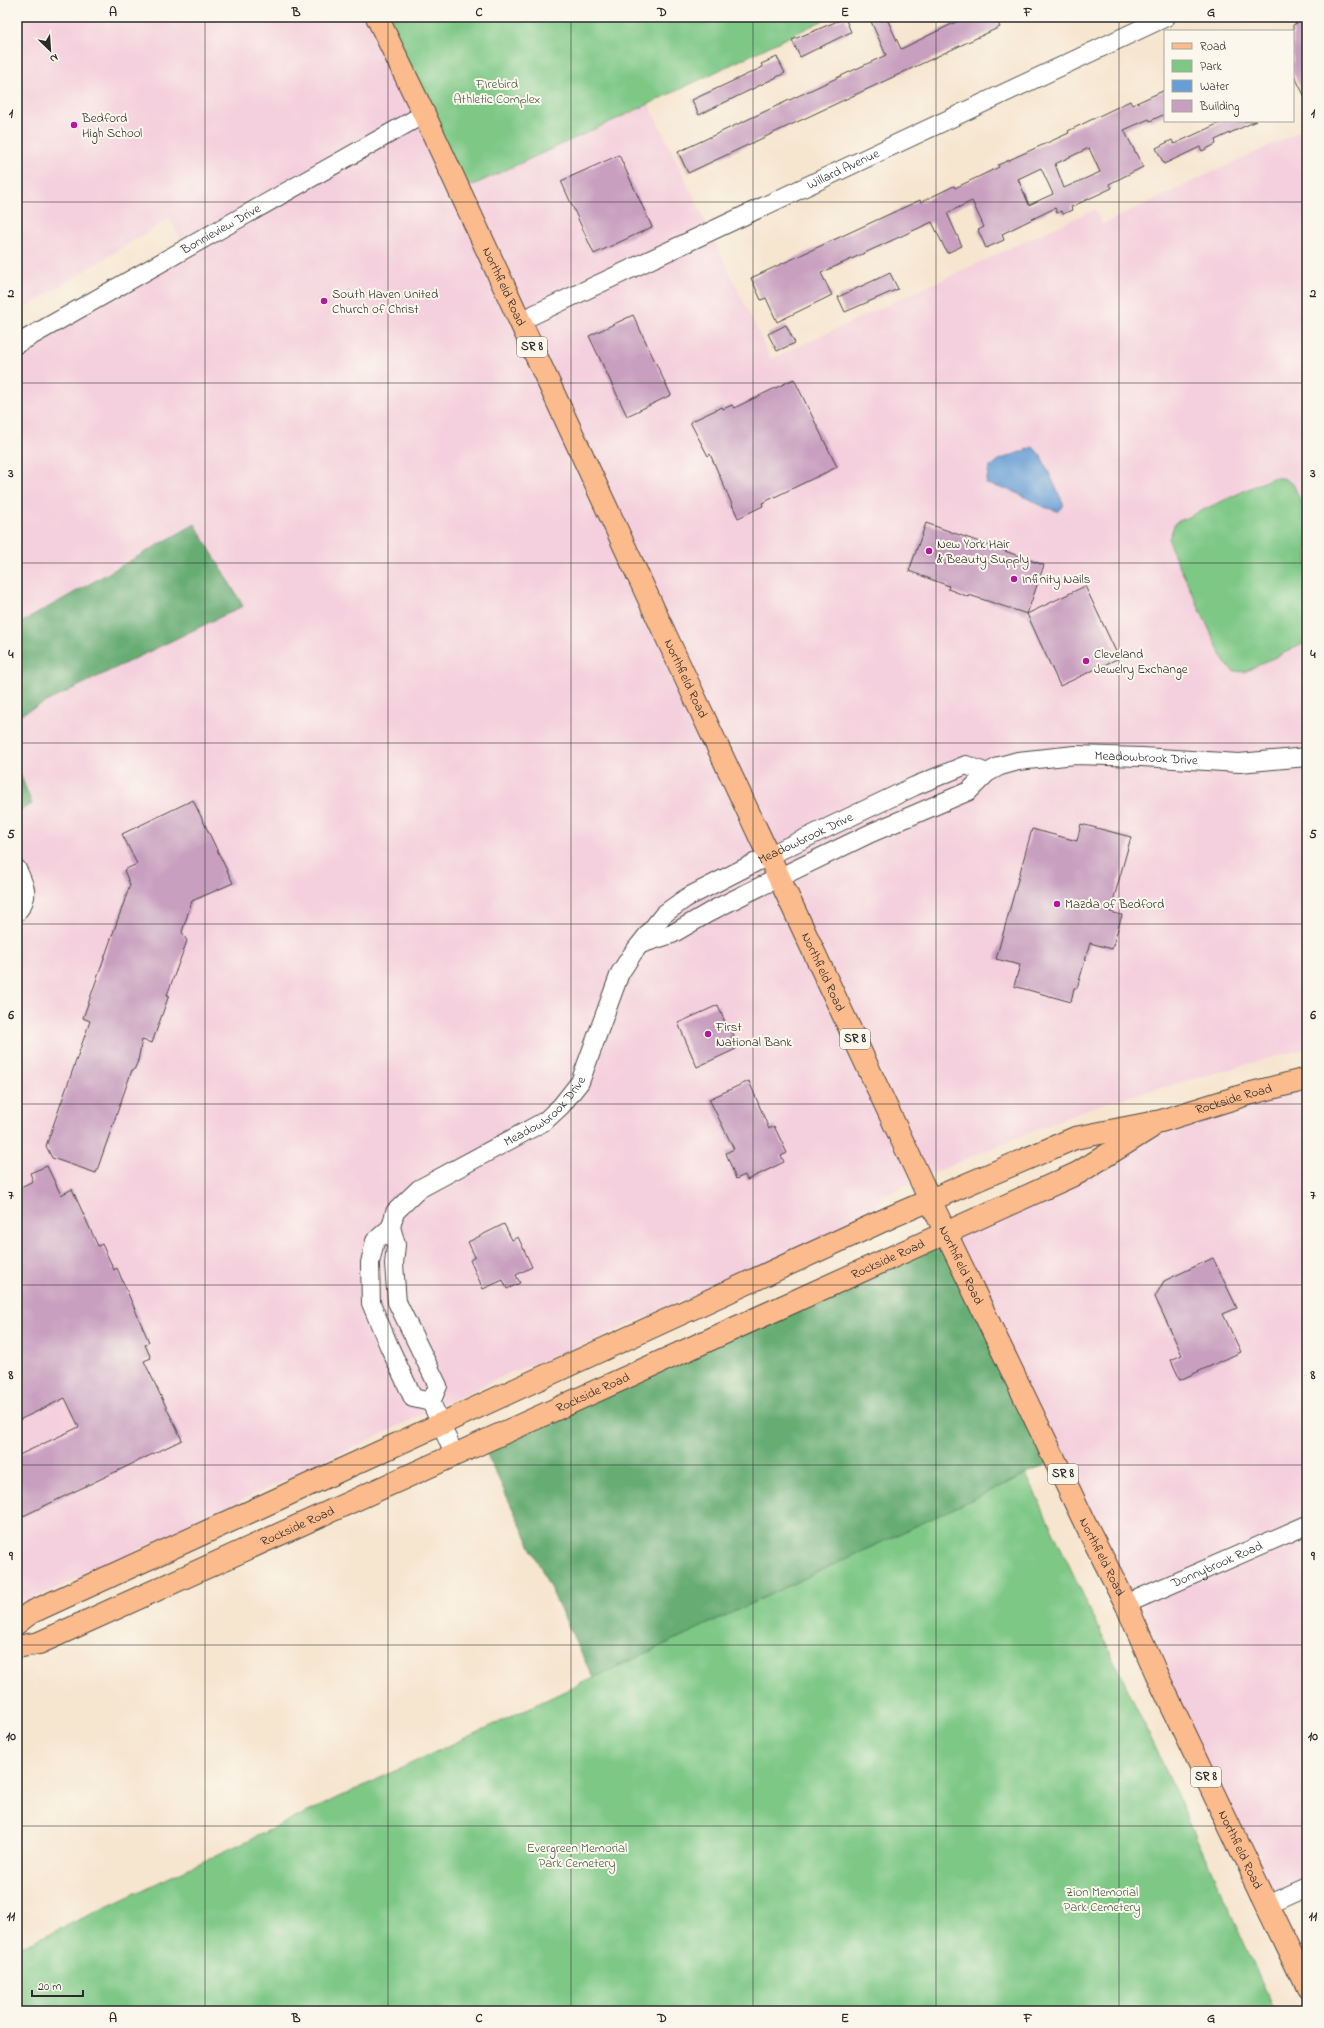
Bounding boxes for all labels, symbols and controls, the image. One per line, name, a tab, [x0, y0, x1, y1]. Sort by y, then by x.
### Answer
text: A	[109, 3, 117, 22]
text: B	[291, 3, 301, 22]
text: C	[475, 3, 483, 22]
text: D	[656, 3, 667, 22]
text: E	[841, 3, 849, 22]
text: F	[1023, 3, 1033, 22]
text: G	[1207, 3, 1215, 22]
north arrow	[30, 30, 70, 70]
legend	[1164, 30, 1294, 122]
text: Road	[1200, 38, 1226, 56]
text: N	[47, 49, 61, 67]
text: Park	[1200, 58, 1222, 76]
park label: FIrebird Athletic Complex	[454, 75, 541, 109]
text: Water	[1200, 78, 1229, 96]
text: Building	[1199, 98, 1239, 117]
text: 1	[9, 104, 14, 123]
text: 1	[1311, 104, 1316, 123]
place label: Bedford High School	[81, 109, 142, 144]
marker: Bedford High School	[69, 120, 79, 130]
street label: Willard Avenue	[804, 144, 883, 194]
street label: Bonnieview Drive	[177, 199, 264, 259]
street label: Northfield Road	[477, 244, 531, 330]
text: 2	[7, 284, 15, 303]
text: 2	[1309, 284, 1317, 303]
place label: South Haven United Church of Christ	[332, 285, 439, 319]
marker: South Haven United Church of Christ	[319, 296, 329, 306]
road number: SR 8	[517, 337, 547, 357]
text: 3	[7, 464, 14, 483]
text: 3	[1309, 464, 1316, 483]
place label: New York Hair & Beauty Supply	[937, 535, 1029, 570]
marker: New York Hair & Beauty Supply	[924, 546, 934, 556]
place label: Infinity Nails	[1022, 570, 1091, 590]
marker: Infinity Nails	[1009, 574, 1019, 584]
street label: Northfield Road	[659, 636, 713, 722]
text: 4	[7, 645, 14, 664]
place label: Cleveland Jewelry Exchange	[1094, 645, 1188, 680]
text: 4	[1309, 645, 1316, 664]
marker: Cleveland Jewelry Exchange	[1081, 656, 1091, 666]
street label: Meadowbrook Drive	[1094, 746, 1199, 770]
street label: Meadowbrook Drive	[755, 807, 856, 869]
text: 5	[7, 825, 15, 844]
text: 5	[1309, 825, 1317, 844]
place label: Mazda of Bedford	[1065, 895, 1165, 914]
marker: Mazda of Bedford	[1052, 899, 1062, 909]
street label: Northfield Road	[796, 929, 850, 1015]
text: 6	[7, 1006, 14, 1025]
text: 6	[1309, 1006, 1316, 1025]
place label: First National Bank	[715, 1018, 792, 1052]
marker: First National Bank	[703, 1029, 713, 1039]
road number: SR 8	[840, 1029, 870, 1049]
street label: Meadowbrook Drive	[500, 1074, 591, 1151]
street label: Rockside Road	[1193, 1079, 1275, 1119]
text: 7	[8, 1186, 14, 1205]
text: 7	[1310, 1186, 1316, 1205]
street label: Northfield Road	[934, 1222, 989, 1308]
street label: Rockside Road	[848, 1234, 928, 1284]
text: 8	[8, 1366, 14, 1385]
text: 8	[1310, 1366, 1316, 1385]
street label: Rockside Road	[553, 1367, 633, 1418]
road number: SR 8	[1048, 1464, 1078, 1484]
street label: Rockside Road	[257, 1501, 338, 1551]
street label: Northfield Road	[1074, 1515, 1130, 1600]
street label: Donnybrook Road	[1167, 1536, 1266, 1593]
text: 9	[8, 1547, 14, 1566]
text: 9	[1310, 1547, 1316, 1566]
text: 10	[6, 1727, 16, 1746]
text: 10	[1308, 1727, 1318, 1746]
road number: SR 8	[1191, 1767, 1221, 1787]
street label: Northfield Road	[1213, 1807, 1268, 1893]
park label: Evergreen Memorial Park Cemetery	[527, 1839, 627, 1874]
park label: Zion Memorial Park Cemetery	[1063, 1883, 1141, 1918]
text: 11	[7, 1907, 16, 1926]
text: 11	[1309, 1907, 1318, 1926]
scale bar	[32, 1972, 83, 1998]
text: 20 m	[38, 1978, 61, 1996]
text: A	[109, 2009, 117, 2028]
text: B	[291, 2009, 301, 2028]
text: C	[475, 2009, 483, 2028]
text: D	[656, 2009, 667, 2028]
text: E	[841, 2009, 849, 2028]
text: F	[1023, 2009, 1033, 2028]
text: G	[1207, 2009, 1215, 2028]

